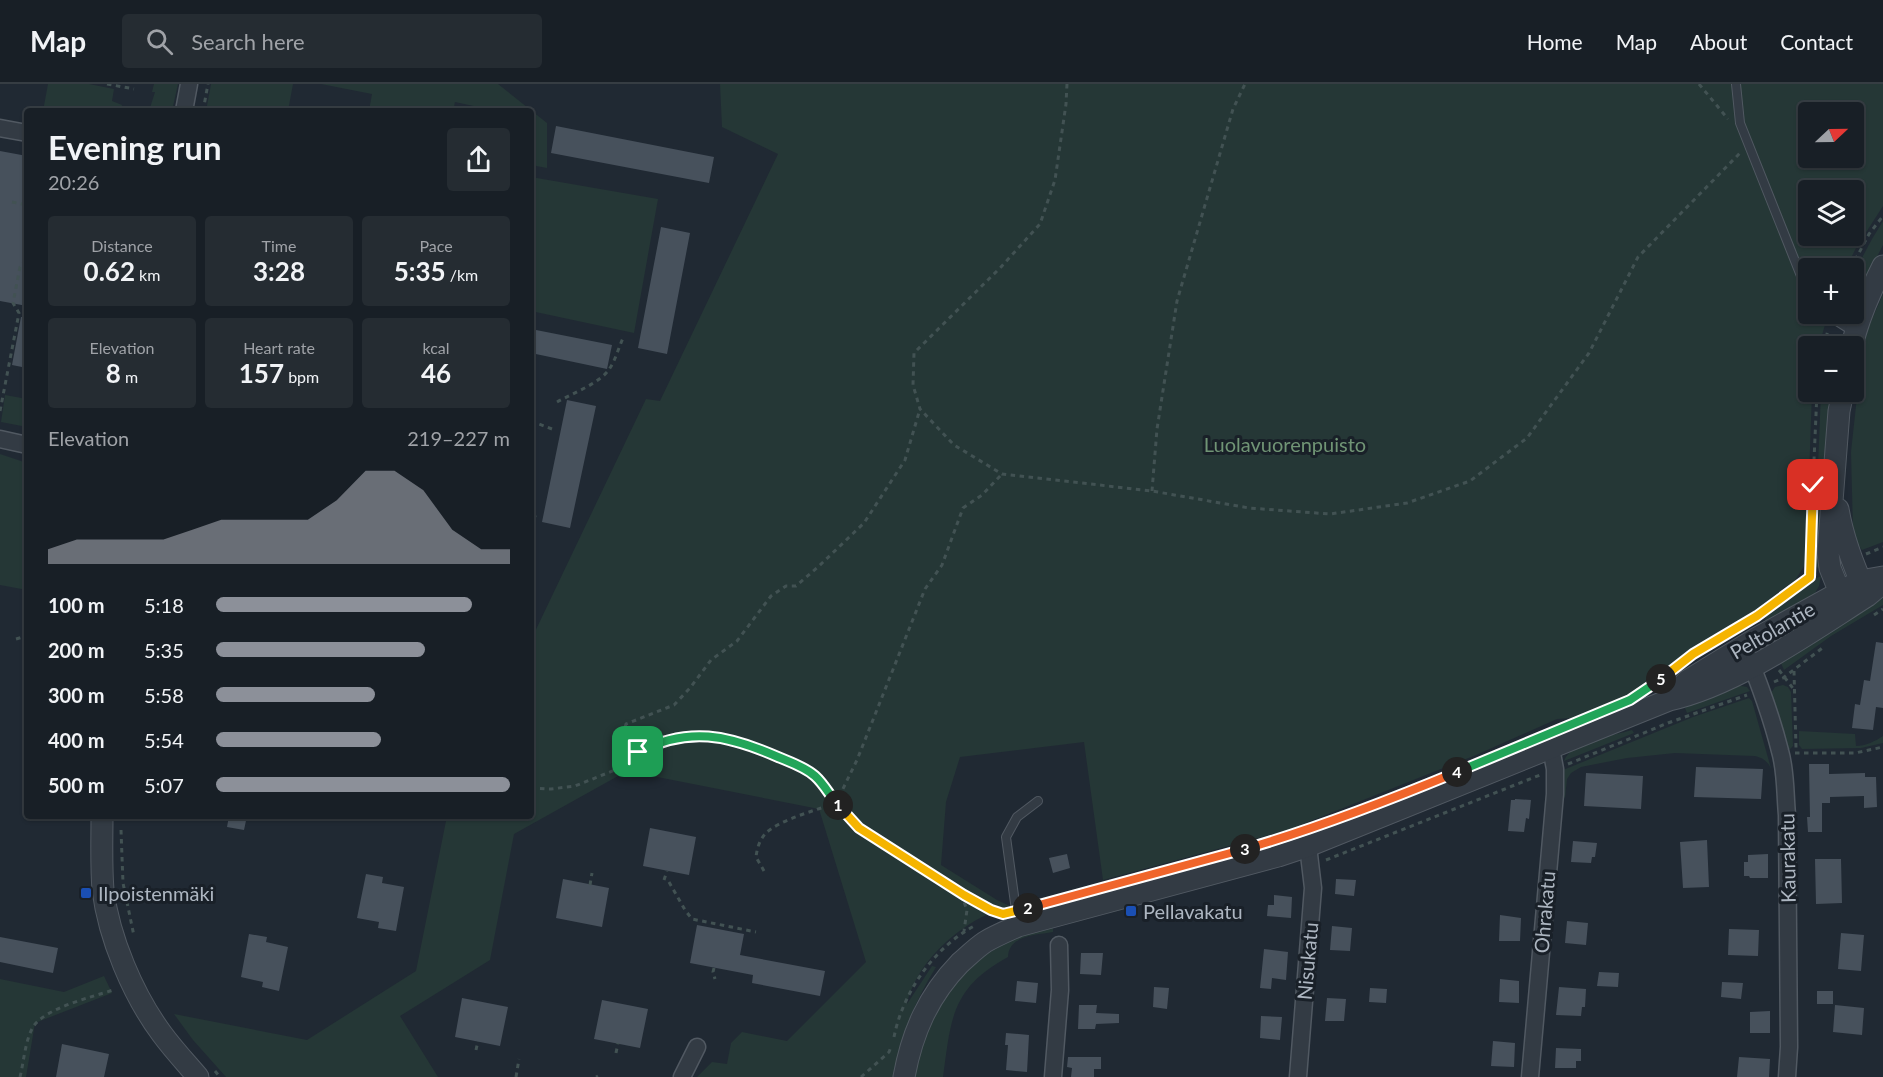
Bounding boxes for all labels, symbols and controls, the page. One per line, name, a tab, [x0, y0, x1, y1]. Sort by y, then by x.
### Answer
search box	[122, 14, 542, 68]
text: Map	[30, 24, 86, 58]
icon: search	[143, 25, 176, 58]
text: Search here	[191, 28, 305, 55]
text: Home	[1527, 29, 1583, 54]
text: Map	[1616, 29, 1657, 54]
text: About	[1690, 29, 1747, 54]
text: Contact	[1780, 29, 1853, 54]
north arrow	[1798, 102, 1864, 168]
map controls	[1798, 102, 1864, 402]
text: Evening run	[48, 127, 222, 167]
button: share	[447, 128, 510, 191]
text: 20:26	[48, 170, 99, 194]
button: layers	[1798, 180, 1864, 246]
text: Distance	[91, 236, 153, 255]
text: Time	[262, 236, 296, 255]
text: Pace	[419, 236, 453, 255]
text: 0.62	[84, 255, 135, 287]
text: 3:28	[253, 255, 305, 287]
text: 5:35	[394, 255, 446, 287]
button: +	[1798, 258, 1864, 324]
text: km	[135, 265, 160, 284]
text: /km	[446, 265, 478, 284]
button: −	[1798, 336, 1864, 402]
text: Elevation	[90, 338, 155, 357]
text: Heart rate	[243, 338, 315, 357]
text: kcal	[422, 338, 450, 357]
text: 8	[106, 357, 121, 389]
text: 157	[239, 357, 284, 389]
text: 46	[421, 357, 451, 389]
text: m	[121, 367, 138, 386]
text: bpm	[284, 367, 319, 386]
text: Elevation	[48, 426, 129, 450]
text: 219–227 m	[407, 426, 510, 450]
park label: Luolavuorenpuisto	[1204, 432, 1366, 456]
pin	[1787, 459, 1838, 510]
icon: check	[1796, 468, 1829, 501]
text: 100 m	[48, 593, 104, 617]
text: 5:18	[144, 593, 184, 617]
street label: Peltolantie	[1725, 596, 1819, 664]
text: 200 m	[48, 638, 104, 662]
text: 5:35	[144, 638, 184, 662]
pin: 5	[1646, 664, 1676, 694]
text: 5	[1656, 669, 1666, 688]
text: 300 m	[48, 683, 104, 707]
text: 5:58	[144, 683, 184, 707]
pin	[612, 726, 663, 777]
text: 400 m	[48, 728, 104, 752]
text: 5:54	[144, 728, 184, 752]
icon: arrive	[621, 735, 654, 768]
pin: 4	[1442, 757, 1472, 787]
text: 4	[1452, 762, 1462, 781]
text: 500 m	[48, 773, 104, 797]
text: 5:07	[144, 773, 184, 797]
pin: 1	[823, 790, 853, 820]
text: 1	[833, 795, 843, 814]
street label: Kaurakatu	[1774, 813, 1800, 903]
pin: 3	[1230, 834, 1260, 864]
text: 3	[1240, 839, 1250, 858]
street label: Ohrakatu	[1528, 870, 1560, 954]
place label: Ilpoistenmäki	[98, 881, 214, 905]
marker: Ilpoistenmäki	[79, 886, 93, 900]
pin: 2	[1013, 893, 1043, 923]
text: 2	[1023, 898, 1033, 917]
place label: Pellavakatu	[1143, 899, 1243, 923]
marker: Pellavakatu	[1124, 904, 1138, 918]
street label: Nisukatu	[1292, 921, 1322, 1001]

